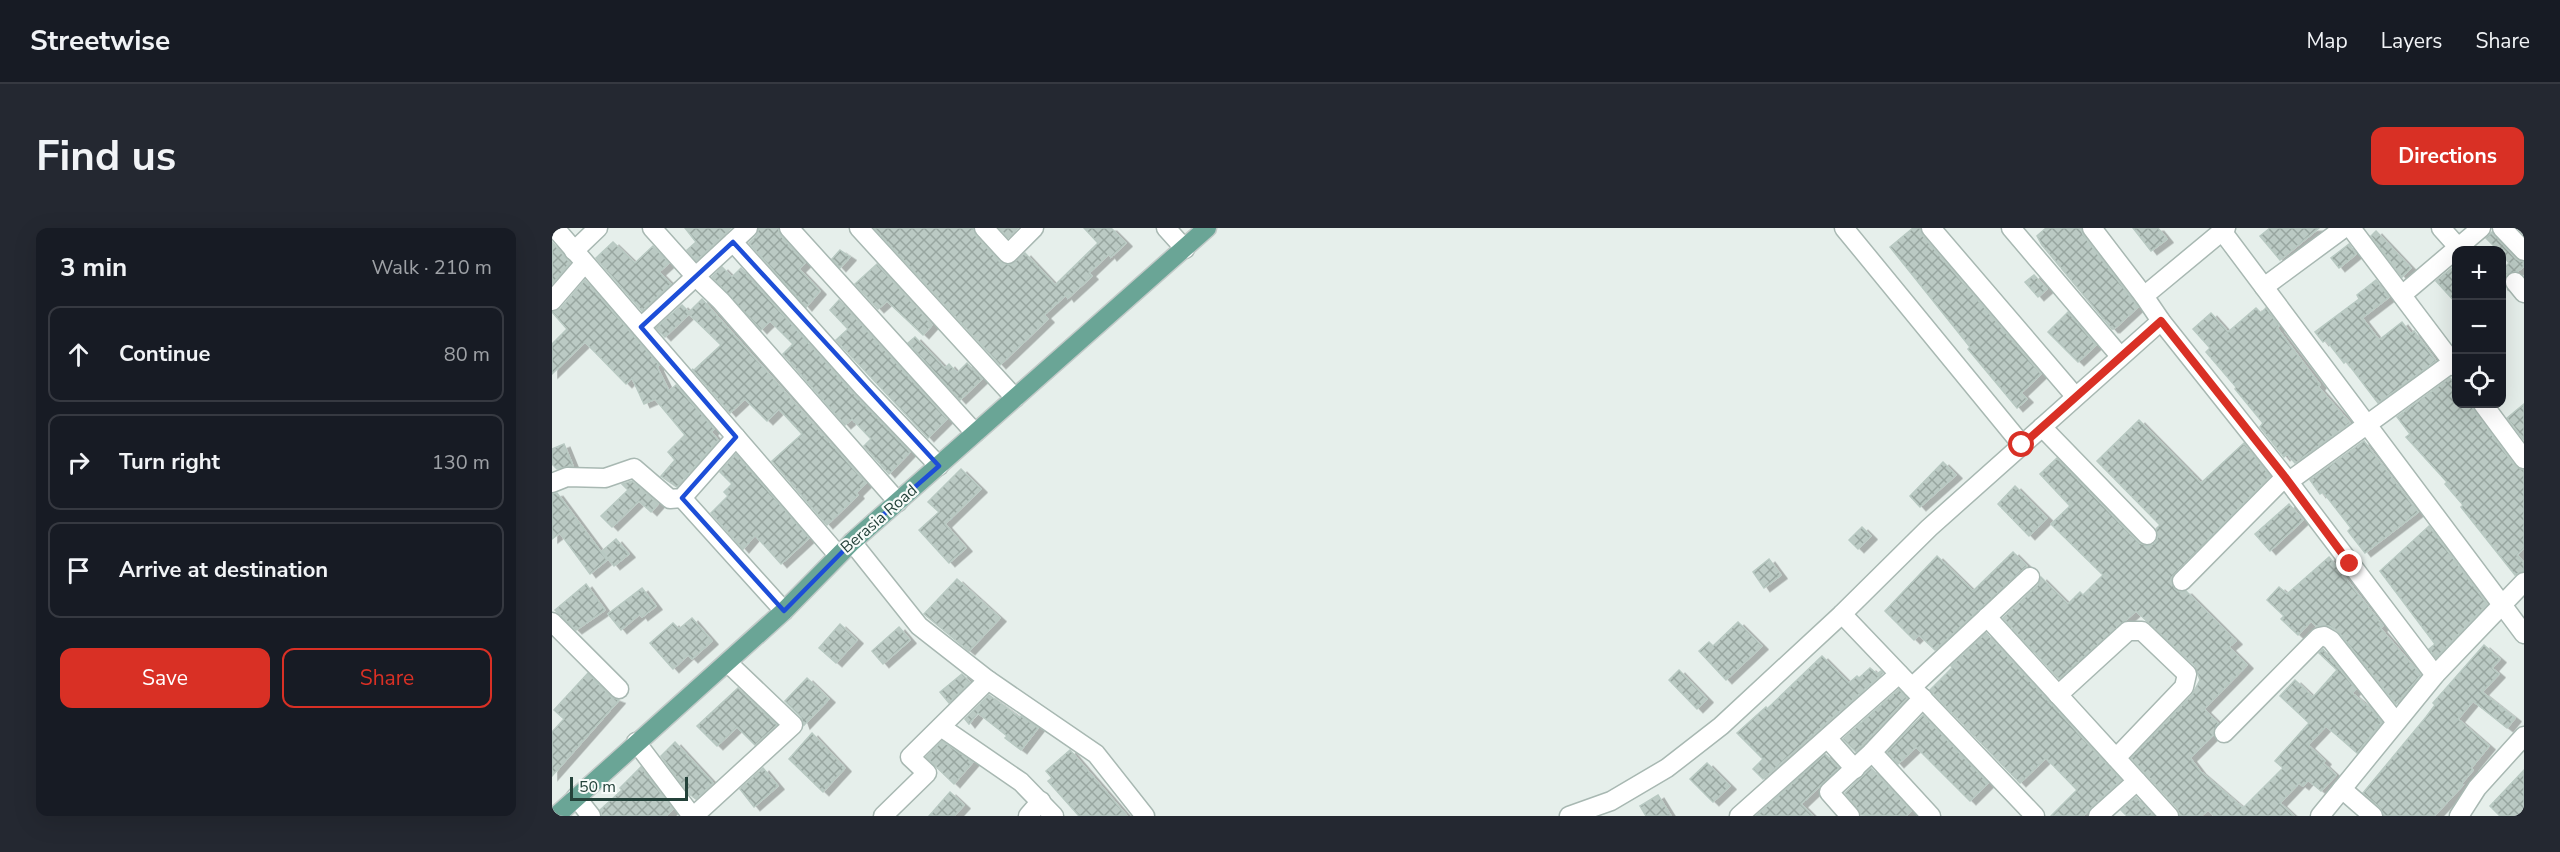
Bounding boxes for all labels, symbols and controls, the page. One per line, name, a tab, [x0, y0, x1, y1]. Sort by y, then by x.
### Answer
text: Streetwise	[30, 22, 170, 60]
text: Map	[2306, 27, 2348, 55]
text: Layers	[2381, 27, 2442, 55]
text: Share	[2475, 27, 2530, 55]
button: Directions	[2371, 127, 2524, 185]
text: Find us	[36, 128, 176, 185]
map controls	[2452, 246, 2506, 408]
button: +	[2452, 246, 2506, 300]
text: 3 min	[60, 250, 127, 285]
text: Walk · 210 m	[372, 254, 492, 281]
button: −	[2452, 300, 2506, 354]
icon: ahead	[62, 338, 95, 371]
text: Continue	[119, 339, 210, 369]
text: 80 m	[444, 341, 490, 368]
button: locate	[2452, 354, 2506, 408]
route start	[2008, 431, 2034, 457]
icon: right	[62, 446, 95, 479]
text: Turn right	[119, 447, 220, 477]
text: 130 m	[432, 449, 490, 476]
street label: Berasia Road	[836, 480, 922, 558]
route end	[2336, 550, 2362, 576]
icon: arrive	[62, 554, 95, 587]
text: Arrive at destination	[119, 555, 328, 585]
button: Save	[60, 648, 270, 708]
button: Share	[282, 648, 492, 708]
scale bar	[570, 774, 688, 802]
text: 50 m	[579, 776, 616, 798]

